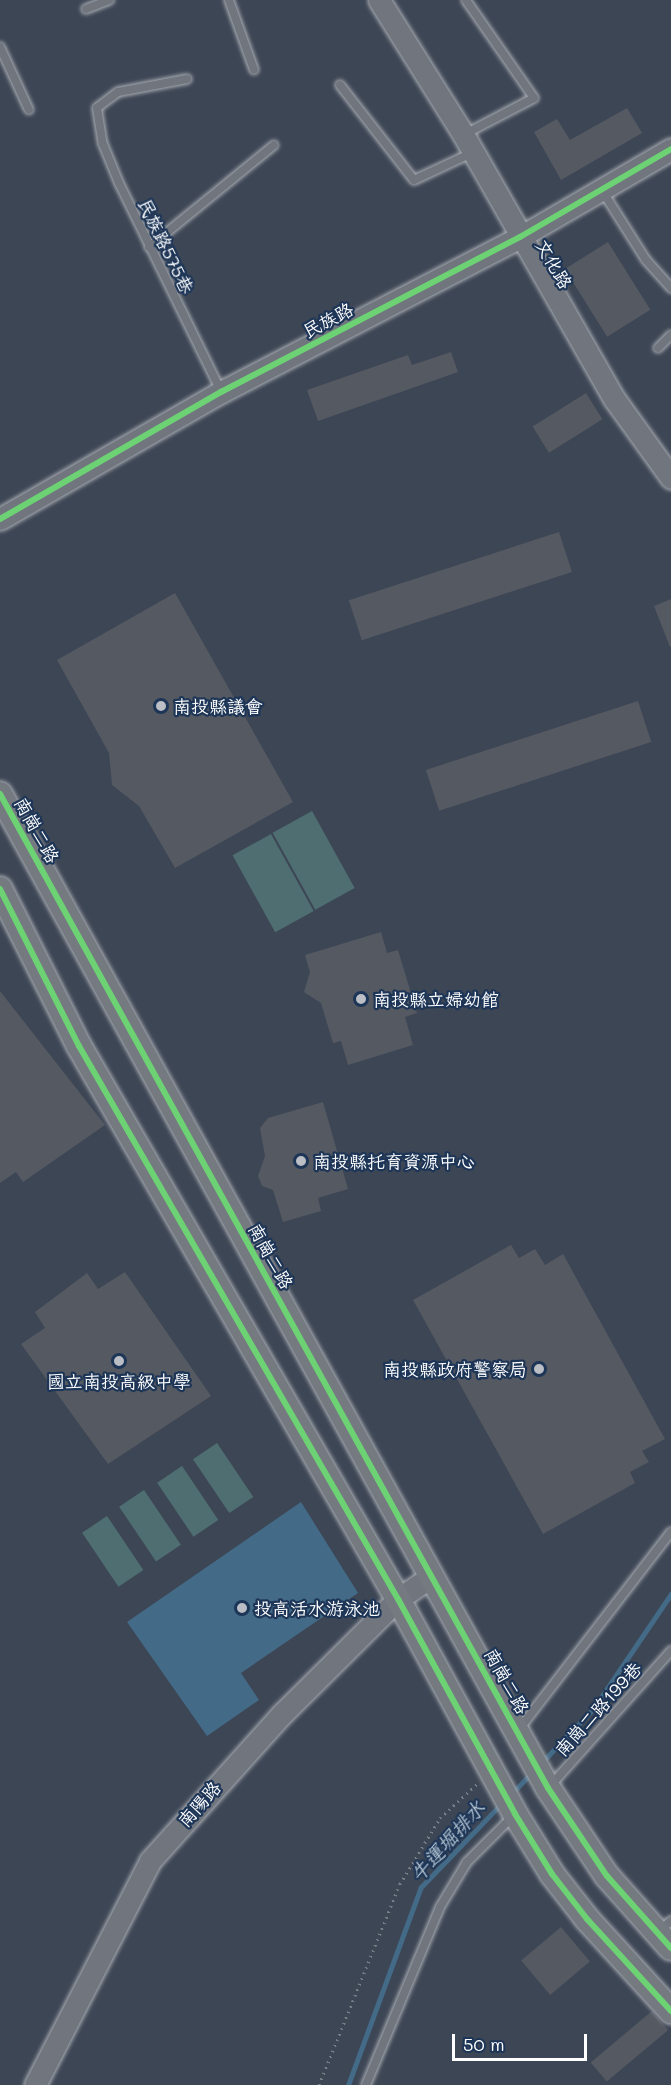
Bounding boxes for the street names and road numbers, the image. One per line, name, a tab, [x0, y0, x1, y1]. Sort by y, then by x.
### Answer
street label: 民族路575巷	[134, 195, 198, 297]
street label: 文化路	[531, 235, 577, 293]
street label: 民族路	[299, 298, 357, 342]
street label: 南崗二路	[10, 793, 64, 867]
street label: 南崗二路	[244, 1219, 298, 1293]
street label: 南崗二路	[480, 1644, 534, 1718]
street label: 南崗二路199巷	[550, 1657, 646, 1761]
street label: 南陽路	[173, 1777, 225, 1831]

